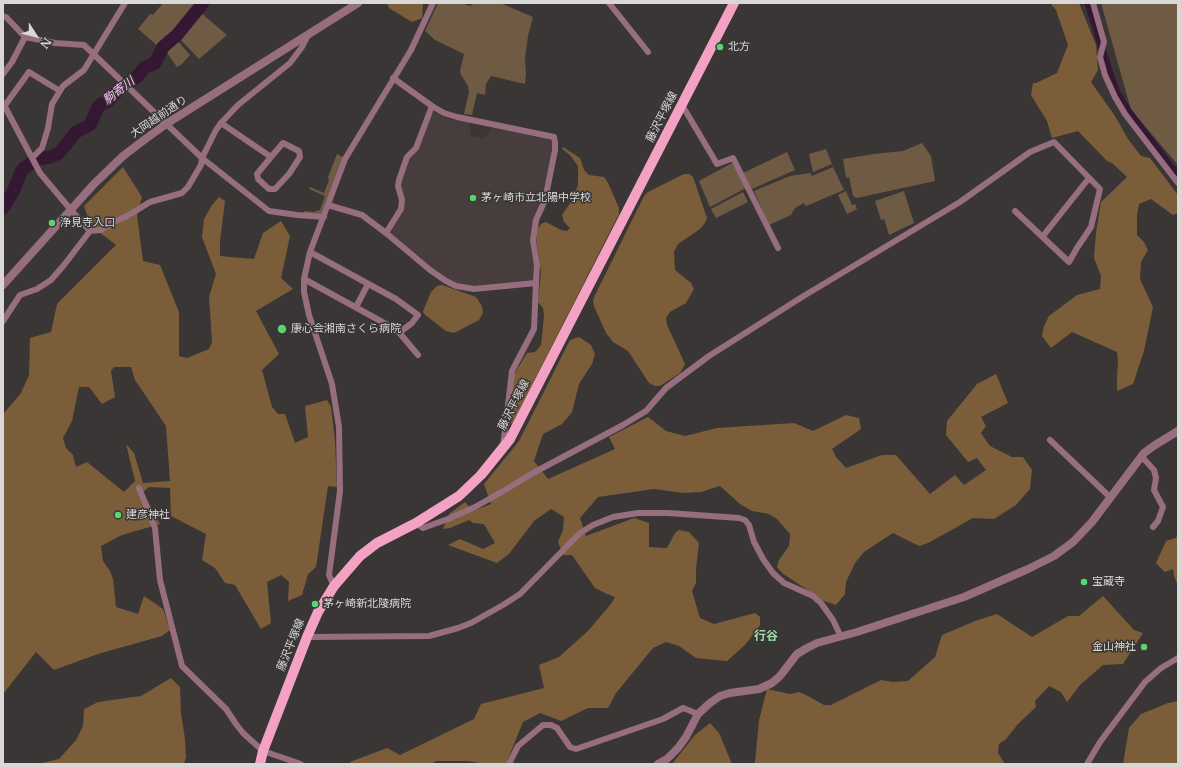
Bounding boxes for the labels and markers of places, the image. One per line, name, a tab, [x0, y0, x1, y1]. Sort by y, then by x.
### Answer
place label: 北方	[728, 40, 750, 54]
marker: 北方	[715, 42, 725, 52]
place label: 茅ヶ崎市立北陽中学校	[481, 191, 591, 205]
marker: 茅ヶ崎市立北陽中学校	[468, 193, 478, 203]
place label: 浄見寺入口	[60, 216, 115, 230]
marker: 浄見寺入口	[47, 218, 57, 228]
place label: 康心会湘南さくら病院	[291, 322, 401, 336]
marker: 康心会湘南さくら病院	[276, 323, 288, 335]
place label: 建彦神社	[126, 508, 170, 522]
marker: 建彦神社	[113, 510, 123, 520]
place label: 宝蔵寺	[1092, 575, 1125, 589]
marker: 宝蔵寺	[1079, 577, 1089, 587]
place label: 茅ヶ崎新北陵病院	[323, 597, 411, 611]
marker: 茅ヶ崎新北陵病院	[310, 599, 320, 609]
place label: 金山神社	[1092, 640, 1136, 654]
marker: 金山神社	[1139, 642, 1149, 652]

